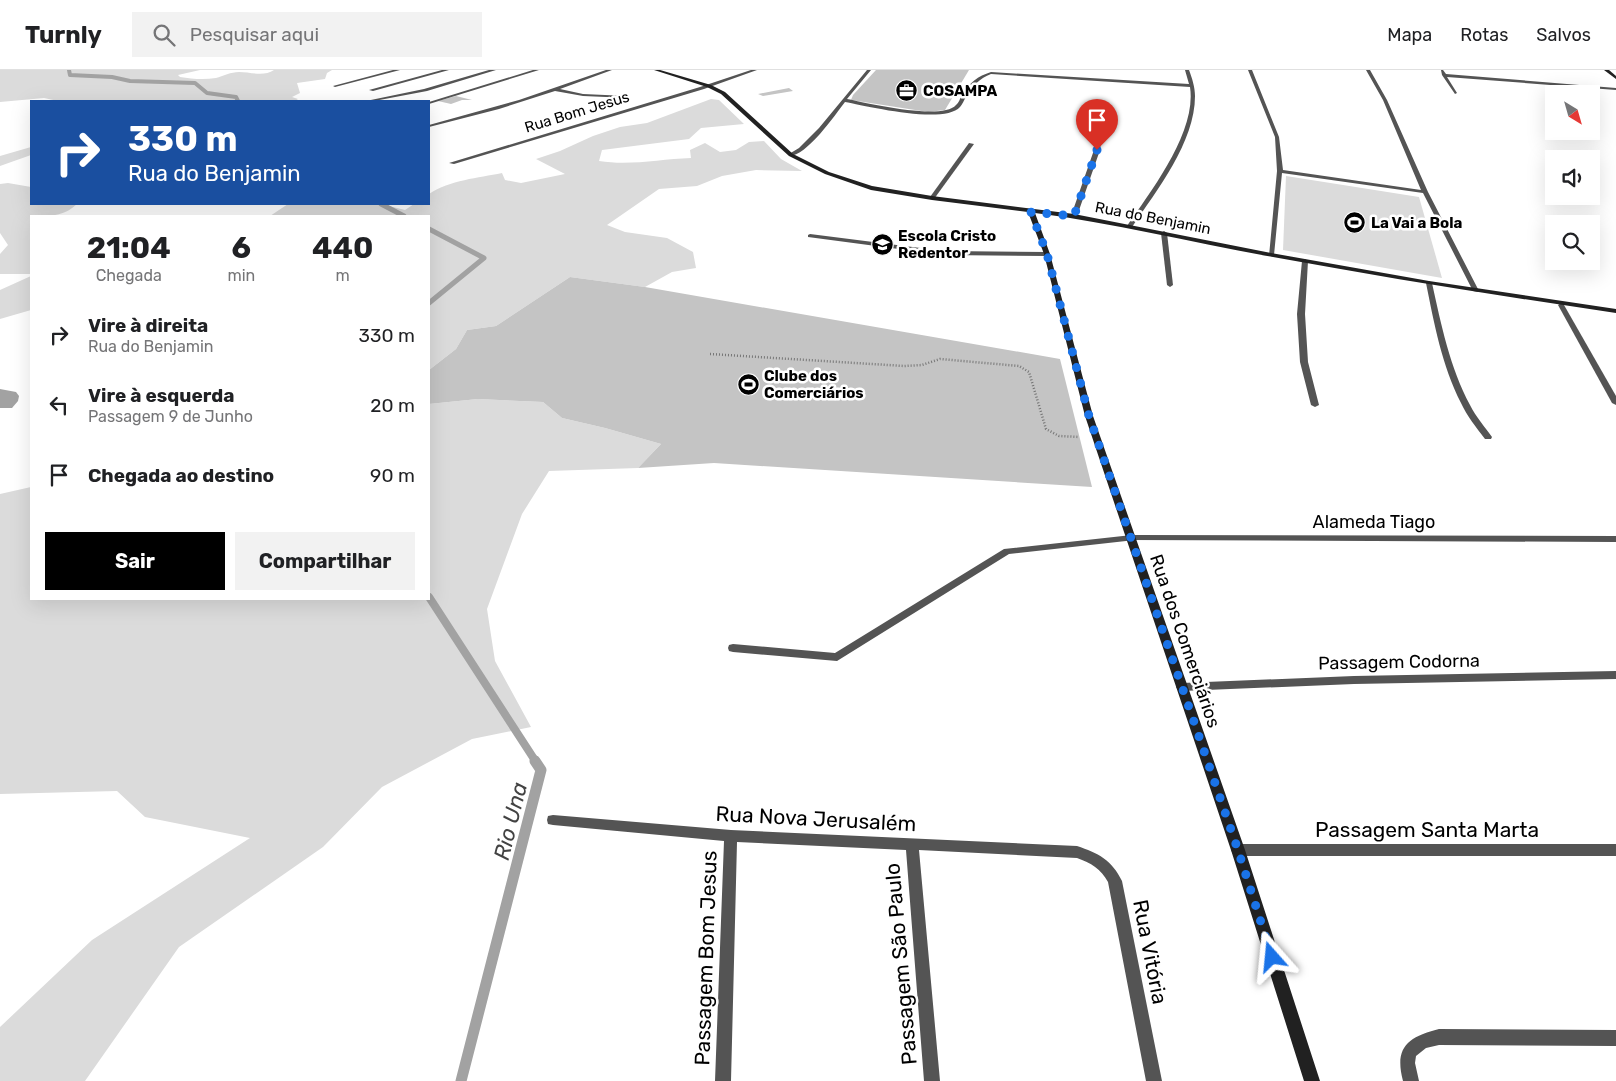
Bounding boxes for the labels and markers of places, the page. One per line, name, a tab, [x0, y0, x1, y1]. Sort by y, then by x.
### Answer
office icon: COSAMPA	[895, 79, 919, 103]
place label: COSAMPA	[923, 82, 998, 100]
pin	[1076, 99, 1118, 150]
sports icon: La Vai a Bola	[1343, 211, 1367, 235]
place label: La Vai a Bola	[1371, 214, 1463, 232]
place label: Escola Cristo Redentor	[898, 227, 996, 262]
school or university icon: Escola Cristo Redentor	[870, 233, 894, 257]
place label: Clube dos Comerciários	[764, 367, 864, 402]
sports icon: Clube dos Comerciários	[736, 373, 760, 397]

